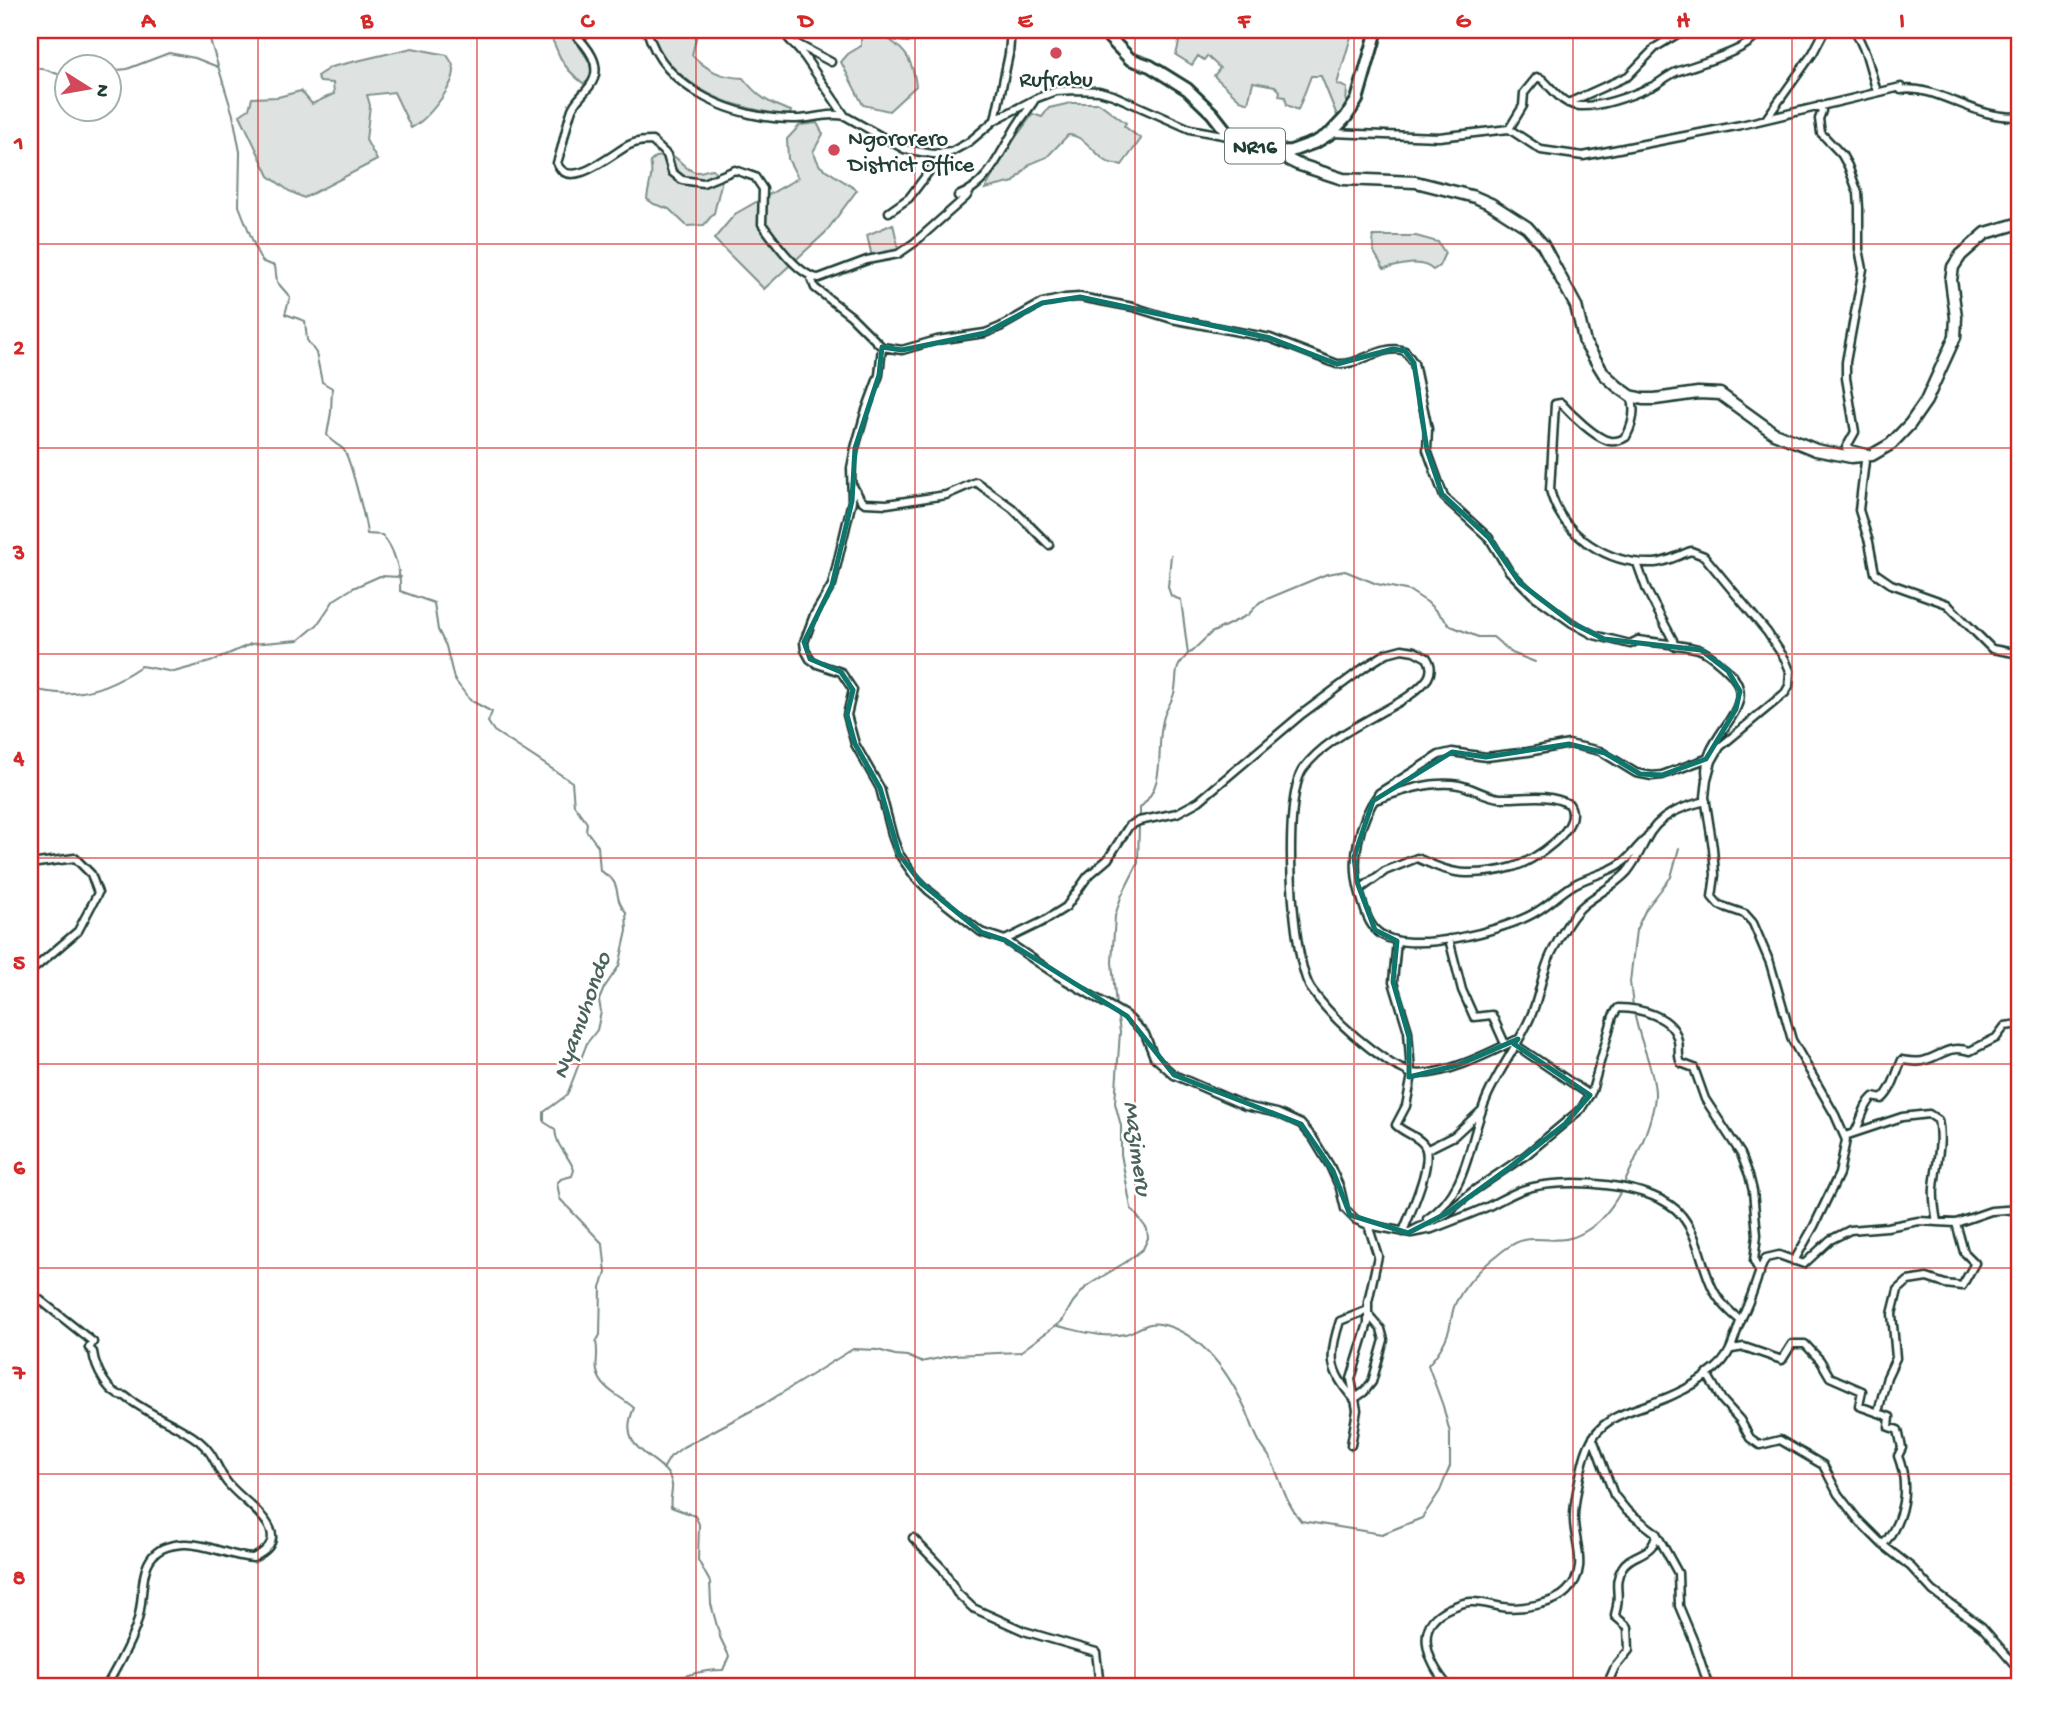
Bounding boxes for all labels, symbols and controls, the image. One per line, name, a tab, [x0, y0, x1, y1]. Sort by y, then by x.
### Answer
text: A	[140, 9, 156, 36]
text: B	[360, 9, 374, 36]
text: C	[581, 9, 596, 36]
text: D	[797, 9, 815, 36]
text: E	[1018, 9, 1034, 36]
text: F	[1237, 9, 1252, 36]
text: G	[1456, 9, 1472, 36]
text: H	[1676, 9, 1690, 36]
text: I	[1899, 9, 1905, 36]
marker: Rufrabu	[1048, 45, 1064, 61]
north arrow	[52, 52, 122, 122]
place label: Rufrabu	[1019, 68, 1093, 95]
text: N	[89, 82, 114, 99]
place label: Ngororero District Office	[846, 127, 975, 180]
road number: NR16	[1225, 128, 1285, 164]
text: 1	[13, 131, 24, 158]
marker: Ngororero District Office	[826, 142, 842, 158]
text: 2	[13, 336, 25, 363]
text: 3	[12, 541, 25, 568]
text: 4	[13, 746, 25, 773]
water label: Nyamuhondo	[547, 948, 620, 1083]
text: 5	[13, 951, 25, 978]
water label: Mazimeru	[1115, 1099, 1157, 1199]
text: 6	[13, 1156, 26, 1183]
text: 7	[12, 1361, 26, 1388]
text: 8	[13, 1566, 26, 1593]

